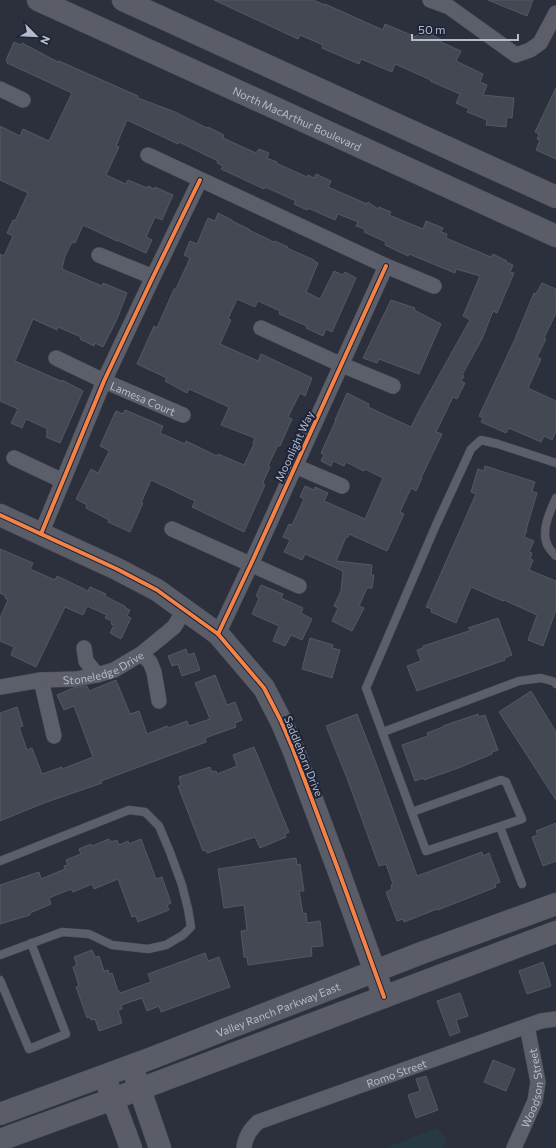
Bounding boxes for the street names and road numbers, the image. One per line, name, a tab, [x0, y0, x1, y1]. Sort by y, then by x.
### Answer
street label: North MacArthur Boulevard	[231, 83, 364, 153]
street label: Lamesa Court	[109, 378, 178, 418]
street label: Moonlight Way	[272, 408, 316, 483]
street label: Stoneledge Drive	[63, 648, 146, 686]
street label: Saddlehorn Drive	[282, 714, 326, 798]
street label: Valley Ranch Parkway East	[214, 979, 342, 1039]
street label: Woodson Street	[518, 1047, 545, 1129]
street label: Romo Street	[364, 1056, 429, 1089]

